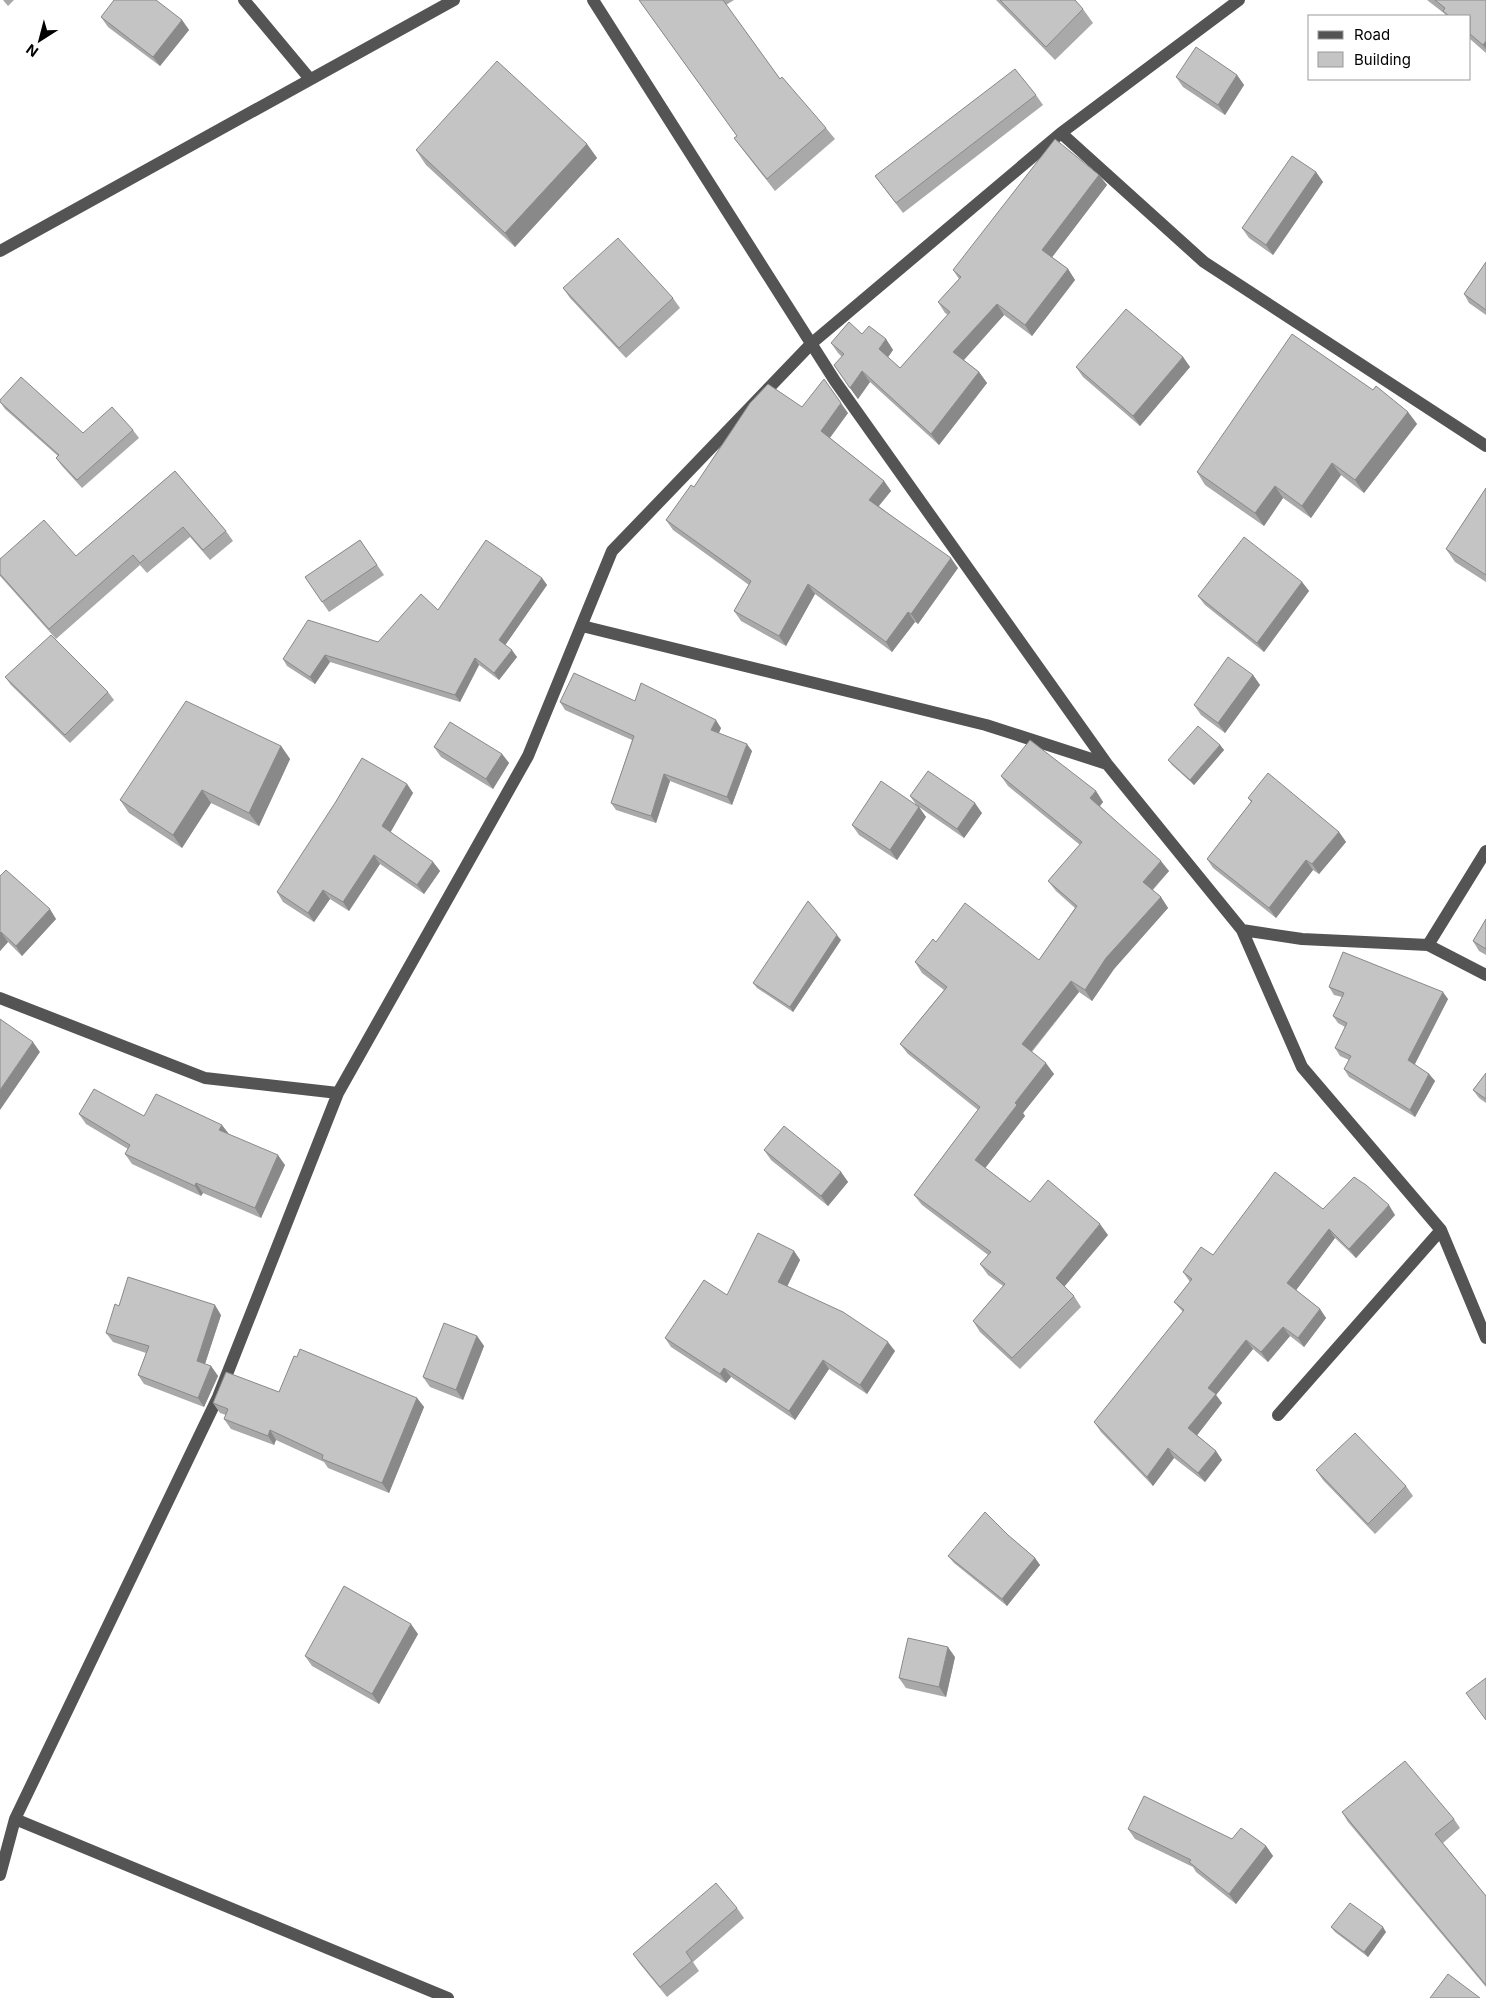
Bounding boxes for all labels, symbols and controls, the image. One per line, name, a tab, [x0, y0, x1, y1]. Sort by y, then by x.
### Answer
north arrow	[15, 15, 65, 65]
legend	[1308, 15, 1471, 80]
text: Road	[1354, 25, 1390, 44]
text: N	[23, 41, 41, 61]
text: Building	[1354, 50, 1411, 69]

